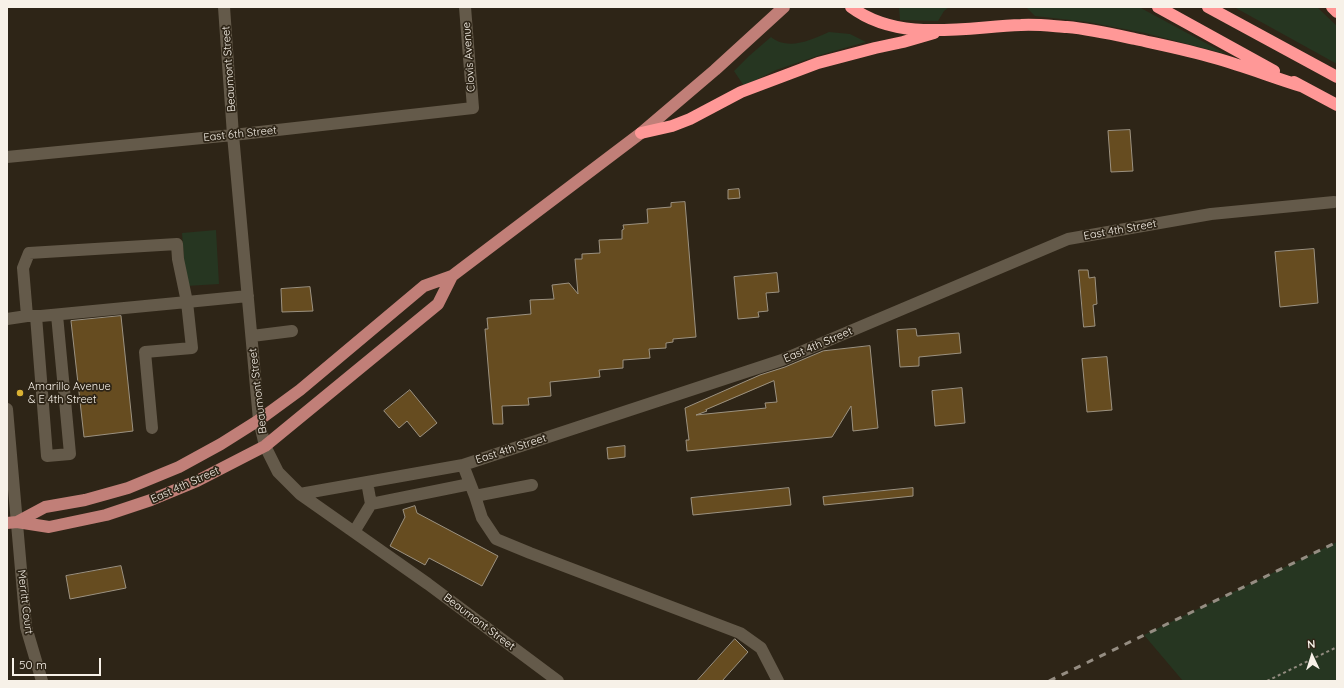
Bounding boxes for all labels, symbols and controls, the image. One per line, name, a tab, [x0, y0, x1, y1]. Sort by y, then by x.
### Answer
street label: Clovis Avenue	[460, 22, 478, 92]
street label: Beaumont Street	[219, 26, 239, 112]
street label: East 6th Street	[203, 124, 277, 144]
street label: East 4th Street	[1083, 217, 1157, 243]
street label: East 4th Street	[782, 325, 854, 365]
street label: Beaumont Street	[246, 347, 270, 435]
place label: Amarillo Avenue & E 4th Street	[28, 380, 111, 406]
marker: Amarillo Avenue & E 4th Street	[15, 388, 25, 398]
street label: East 4th Street	[474, 431, 548, 467]
street label: East 4th Street	[149, 464, 221, 506]
street label: Merritt Court	[15, 569, 35, 635]
street label: Beaumont Street	[441, 591, 517, 653]
north arrow	[1292, 636, 1332, 676]
text: N	[1307, 637, 1316, 651]
scale bar	[14, 650, 103, 676]
text: 50 m	[19, 657, 47, 672]

